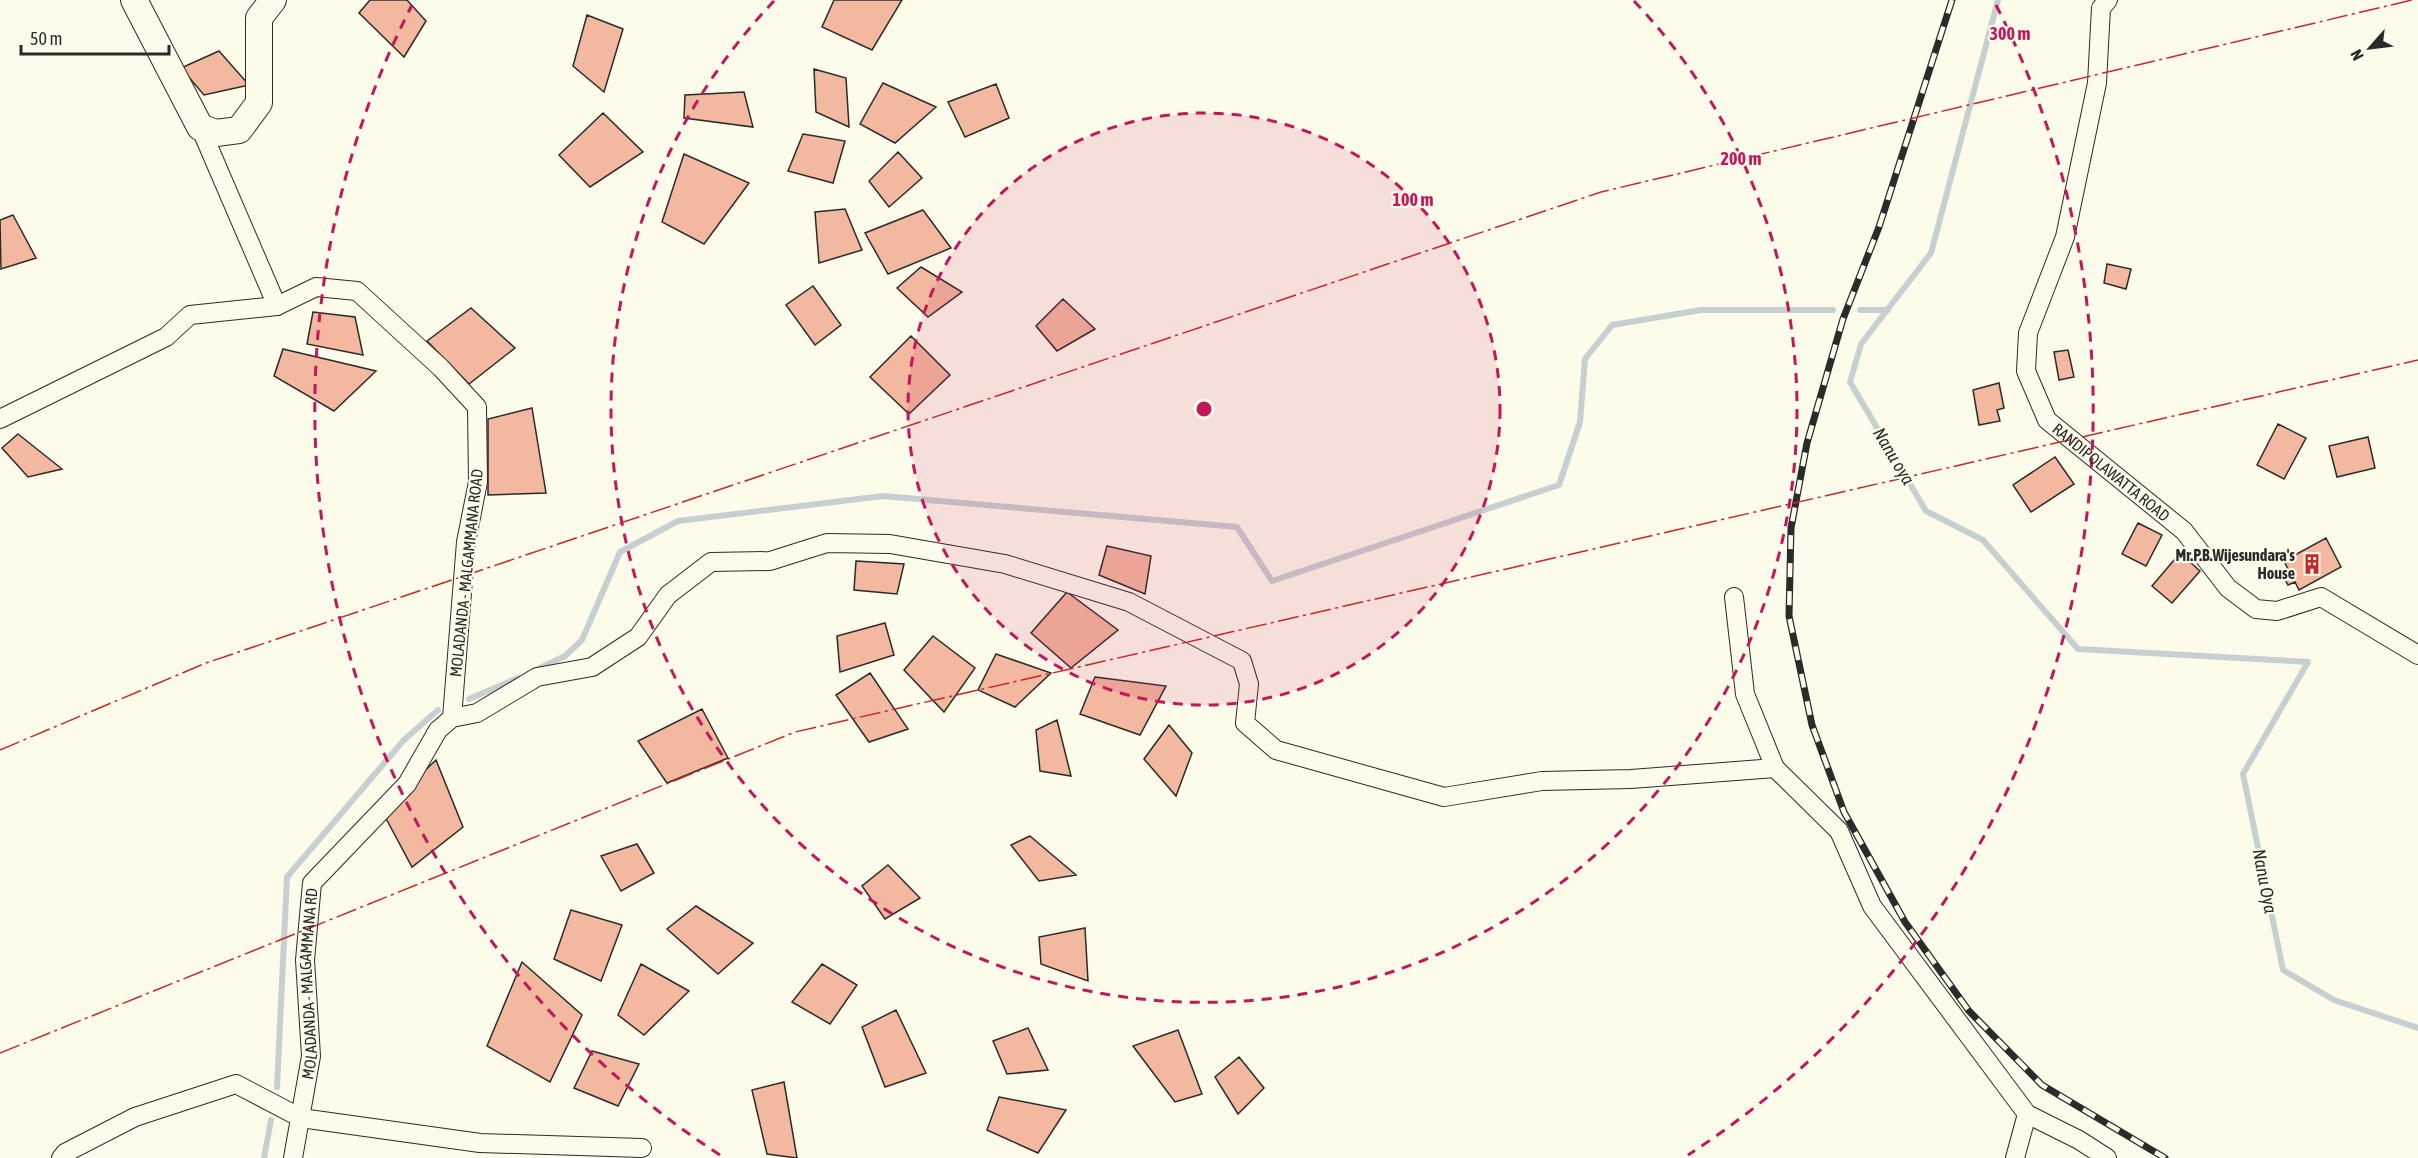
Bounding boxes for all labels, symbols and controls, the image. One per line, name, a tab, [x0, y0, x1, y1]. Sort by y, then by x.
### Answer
scale bar	[21, 18, 170, 56]
north arrow	[2340, 18, 2400, 78]
text: 300 m	[1990, 23, 2030, 44]
text: 50 m	[30, 28, 62, 49]
text: N	[2347, 47, 2367, 63]
text: 200 m	[1721, 148, 1761, 169]
text: 100 m	[1393, 189, 1433, 210]
centre of rings	[1194, 399, 1214, 419]
street label: RANDIPOLAWATTA ROAD	[2049, 419, 2173, 525]
water label: Nanu oya	[1869, 424, 1919, 489]
street label: MOLADANDA - MALGAMMANA ROAD	[446, 468, 486, 678]
place label: Mr.P.B.Wijesundara's House	[2175, 546, 2295, 582]
building icon: Mr.P.B.Wijesundara's House	[2300, 552, 2324, 576]
water label: Nanu Oya	[2248, 847, 2282, 916]
street label: MOLADANDA - MALGAMMANA RD	[296, 887, 321, 1081]

